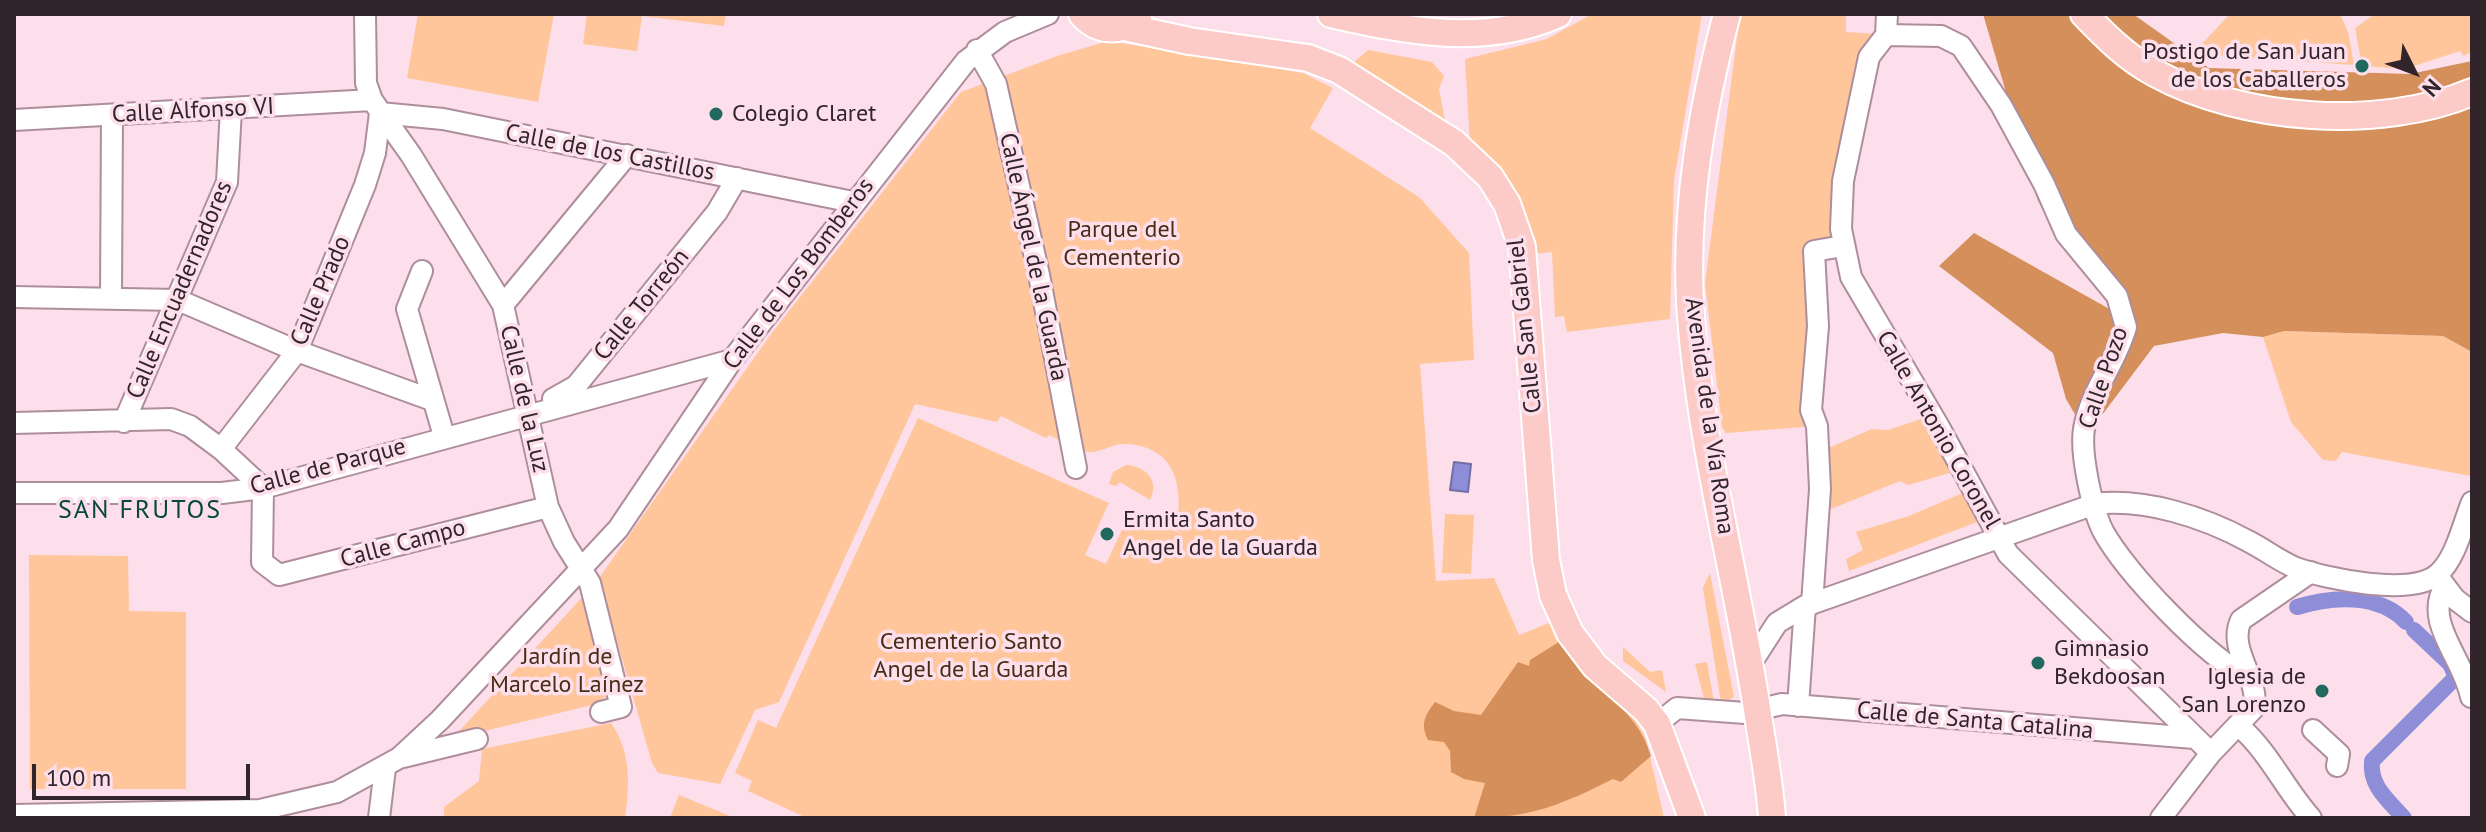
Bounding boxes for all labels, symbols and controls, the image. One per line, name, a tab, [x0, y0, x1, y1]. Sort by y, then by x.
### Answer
north arrow	[2374, 32, 2454, 112]
place label: Postigo de San Juan de los Caballeros	[2143, 38, 2346, 94]
marker: Postigo de San Juan de los Caballeros	[2353, 57, 2371, 75]
text: N	[2417, 73, 2447, 103]
street label: Calle Alfonso VI	[111, 92, 275, 130]
place label: Colegio Claret	[732, 100, 876, 128]
marker: Colegio Claret	[707, 105, 725, 123]
street label: Calle de los Castillos	[503, 119, 717, 187]
street label: Calle Ángel de la Guarda	[993, 130, 1073, 384]
street label: Calle de Los Bomberos	[718, 173, 880, 375]
street label: Calle Encuadernadores	[121, 177, 239, 403]
park label: Parque del Cementerio	[1063, 216, 1181, 272]
street label: Calle Prado	[285, 232, 357, 350]
street label: Calle San Gabriel	[1502, 237, 1548, 415]
street label: Calle Torreón	[588, 243, 696, 367]
street label: Avenida de la Vía Roma	[1678, 296, 1740, 536]
street label: Calle de la Luz	[493, 323, 555, 475]
street label: Calle Pozo	[2073, 323, 2135, 433]
street label: Calle Antonio Coronel	[1870, 326, 2006, 534]
street label: Calle de Parque	[247, 432, 409, 502]
district label: SAN FRUTOS	[58, 495, 222, 527]
place label: Ermita Santo Angel de la Guarda	[1123, 506, 1318, 562]
street label: Calle Campo	[337, 513, 469, 575]
marker: Ermita Santo Angel de la Guarda	[1098, 525, 1116, 543]
park label: Cementerio Santo Angel de la Guarda	[874, 628, 1068, 684]
place label: Gimnasio Bekdoosan	[2054, 635, 2165, 691]
park label: Jardín de Marcelo Laínez	[490, 643, 644, 699]
marker: Gimnasio Bekdoosan	[2029, 654, 2047, 672]
place label: Iglesia de San Lorenzo	[2181, 663, 2306, 719]
marker: Iglesia de San Lorenzo	[2313, 682, 2331, 700]
street label: Calle de Santa Catalina	[1856, 696, 2094, 746]
scale bar	[36, 748, 254, 798]
text: 100 m	[46, 762, 111, 793]

